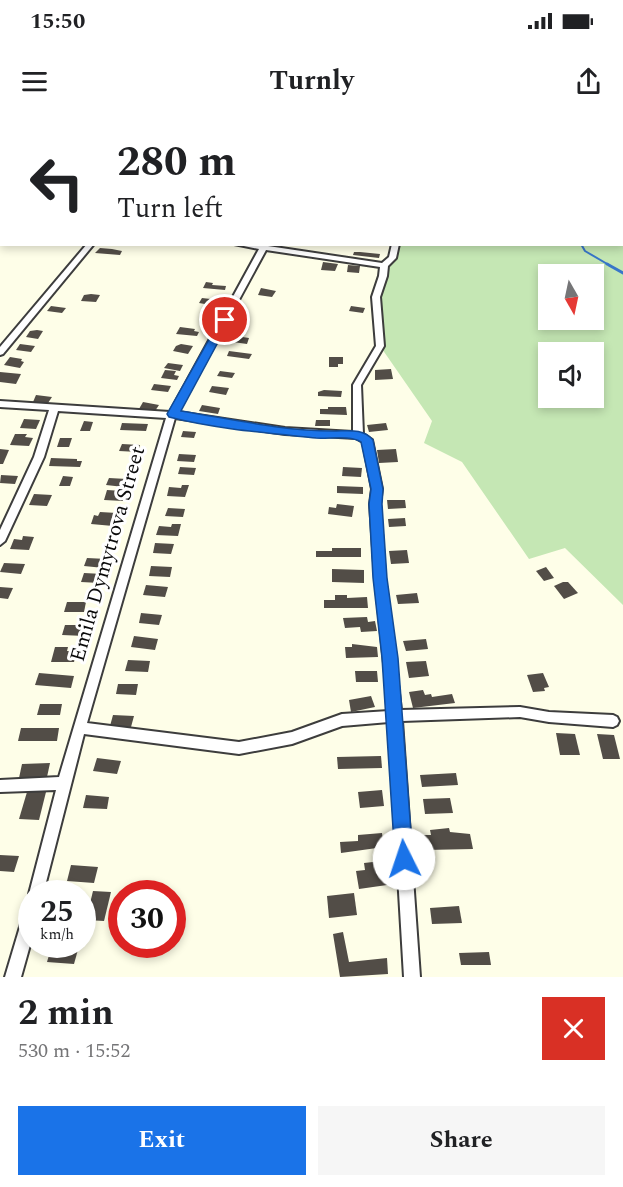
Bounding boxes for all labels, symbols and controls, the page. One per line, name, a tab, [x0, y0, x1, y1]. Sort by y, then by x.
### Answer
text: 15:50	[30, 5, 85, 38]
text: Turnly	[269, 60, 354, 102]
icon: menu	[18, 65, 51, 98]
icon: share	[572, 65, 605, 98]
text: 280 m	[117, 131, 236, 194]
icon: left	[18, 144, 96, 222]
text: Turn left	[117, 188, 223, 230]
north arrow	[538, 264, 604, 330]
map controls	[538, 264, 604, 408]
pin	[199, 294, 250, 345]
icon: arrive	[208, 303, 241, 336]
button: sound	[538, 342, 604, 408]
street label: Emila Dymytrova Street	[62, 443, 154, 665]
position arrow	[372, 827, 436, 891]
speed limit sign: 30	[108, 880, 186, 958]
text: 25	[40, 889, 74, 935]
text: km/h	[40, 923, 74, 946]
text: 2 min	[18, 986, 114, 1041]
button: close	[542, 997, 605, 1060]
text: 530 m · 15:52	[18, 1036, 130, 1066]
button: Exit	[18, 1106, 306, 1175]
button: Share	[318, 1106, 605, 1175]

